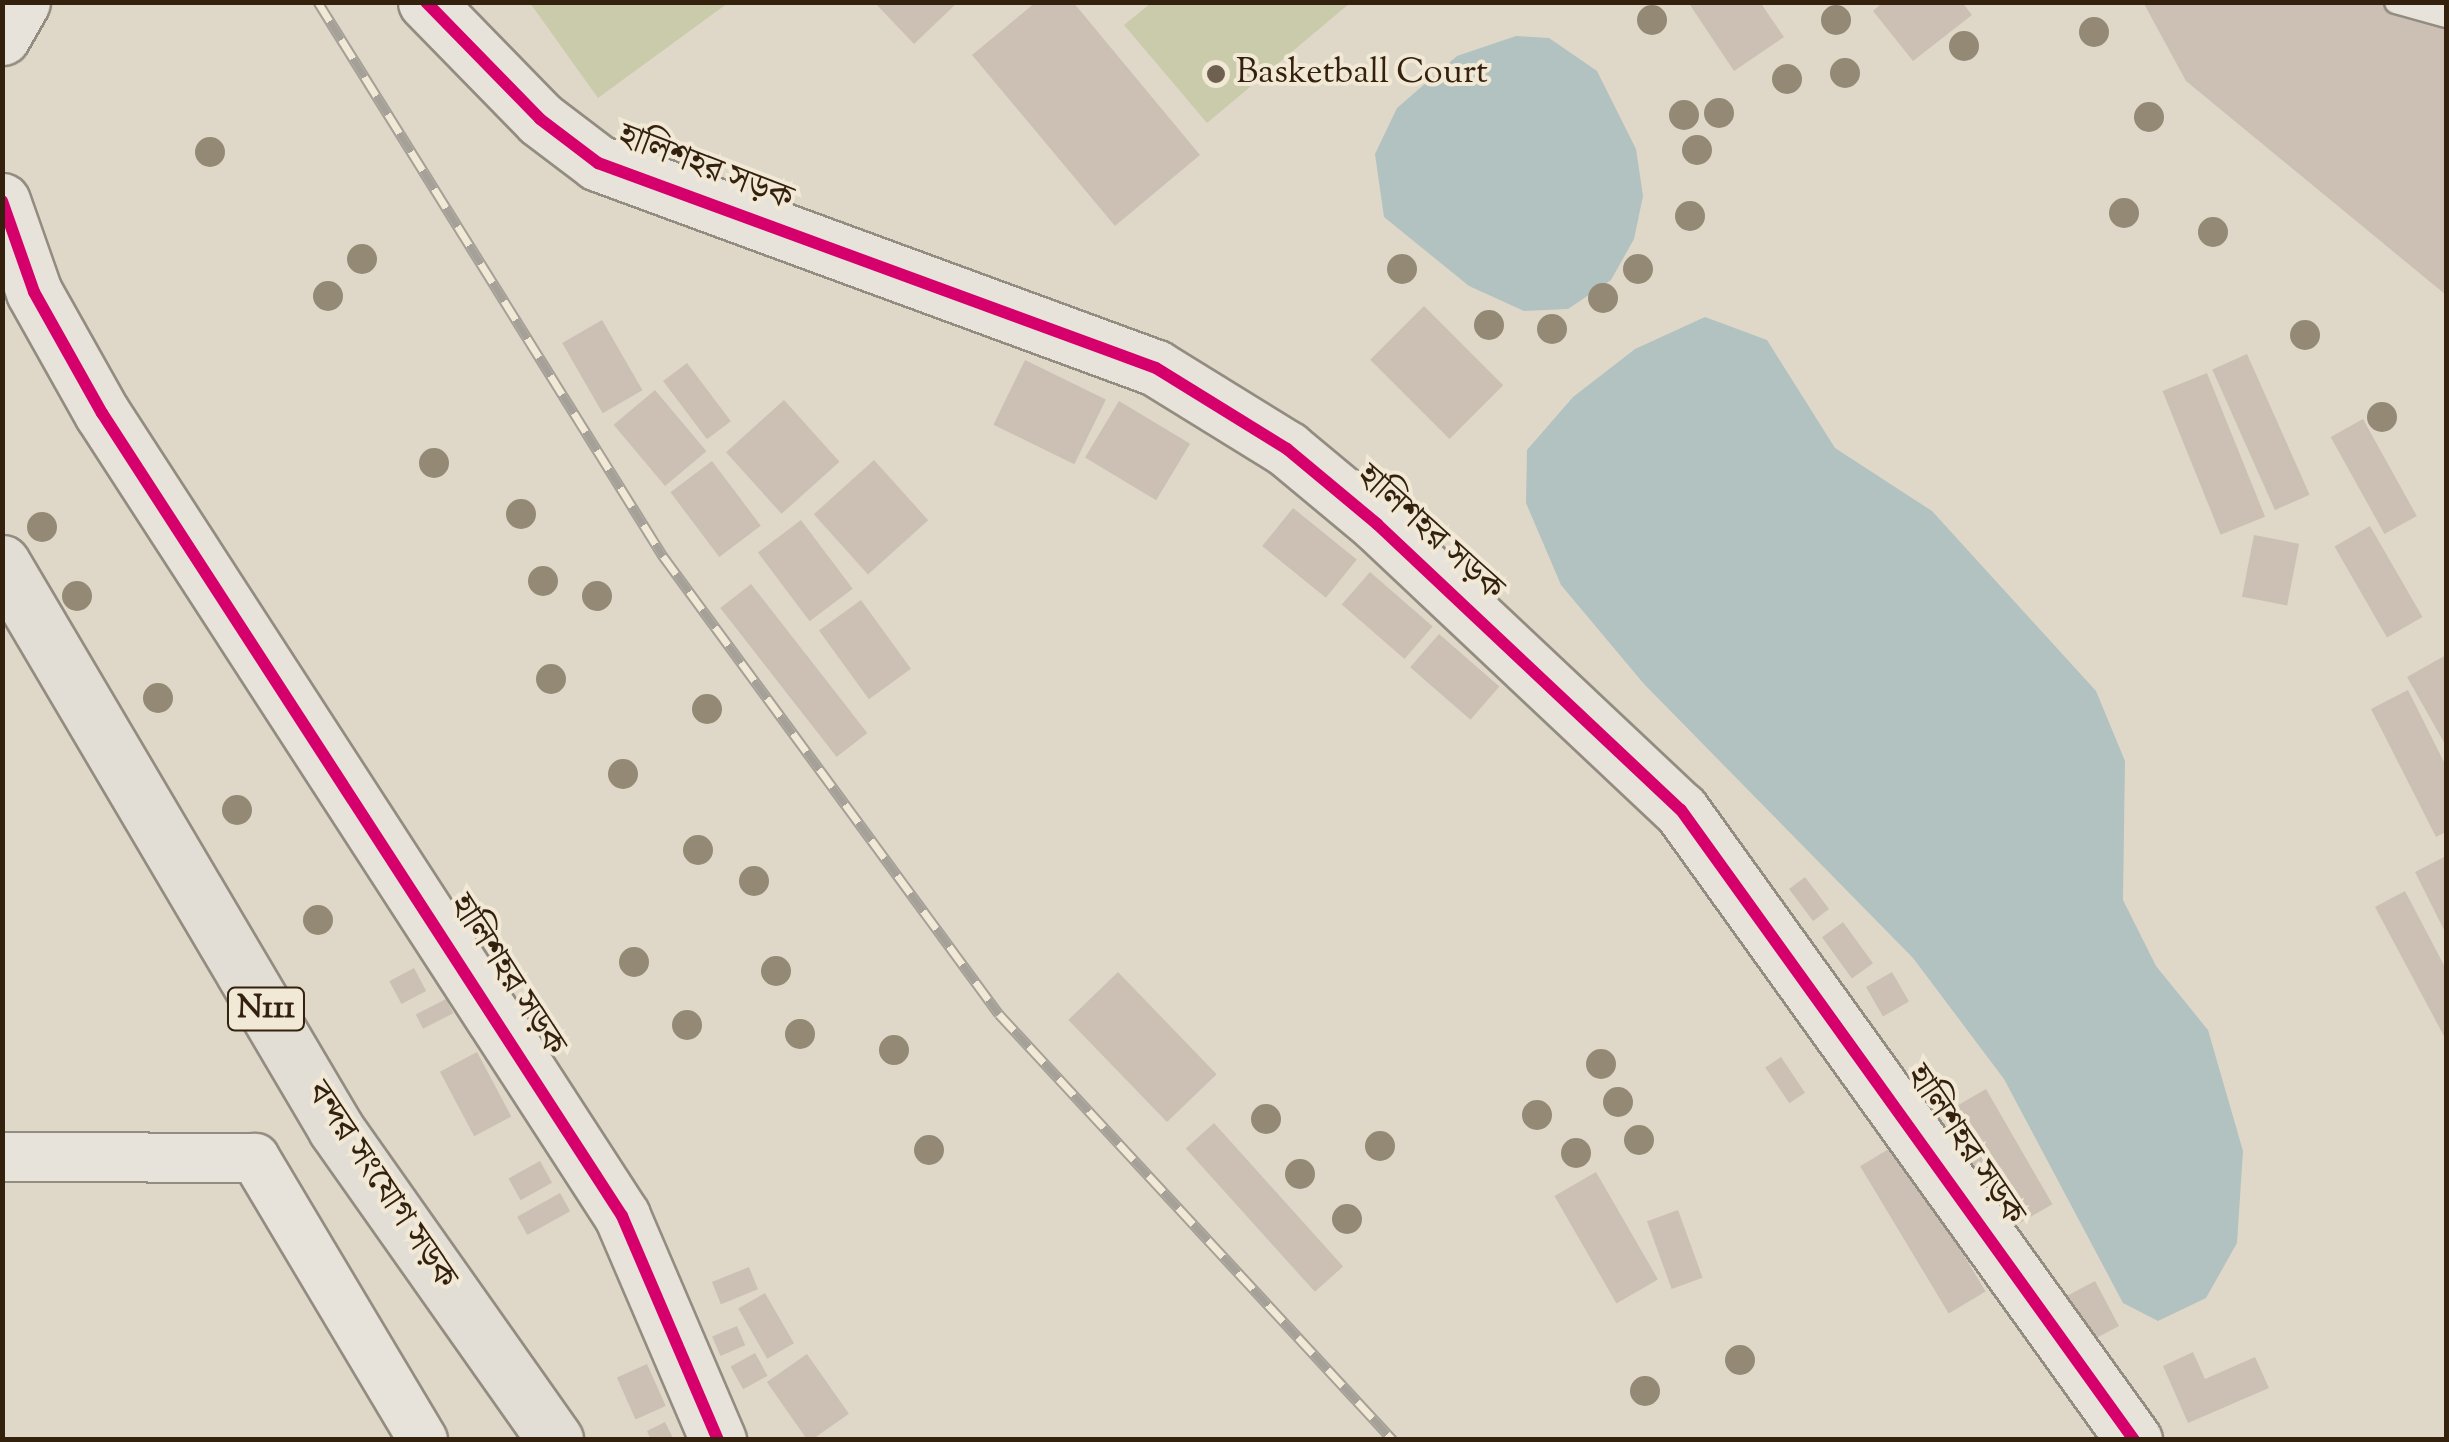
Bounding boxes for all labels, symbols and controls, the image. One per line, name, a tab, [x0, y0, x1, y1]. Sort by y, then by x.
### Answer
place label: Basketball Court	[1236, 53, 1488, 95]
marker: Basketball Court	[1205, 63, 1227, 85]
street label: হালিশহর সড়ক	[612, 117, 798, 221]
street label: হালিশহর সড়ক	[1347, 457, 1511, 611]
street label: হালিশহর সড়ক	[438, 888, 574, 1064]
road number: N111	[226, 982, 306, 1036]
street label: হালিশহর সড়ক	[1895, 1058, 2033, 1234]
street label: বন্দর সংযোগ সড়ক	[295, 1075, 465, 1297]

